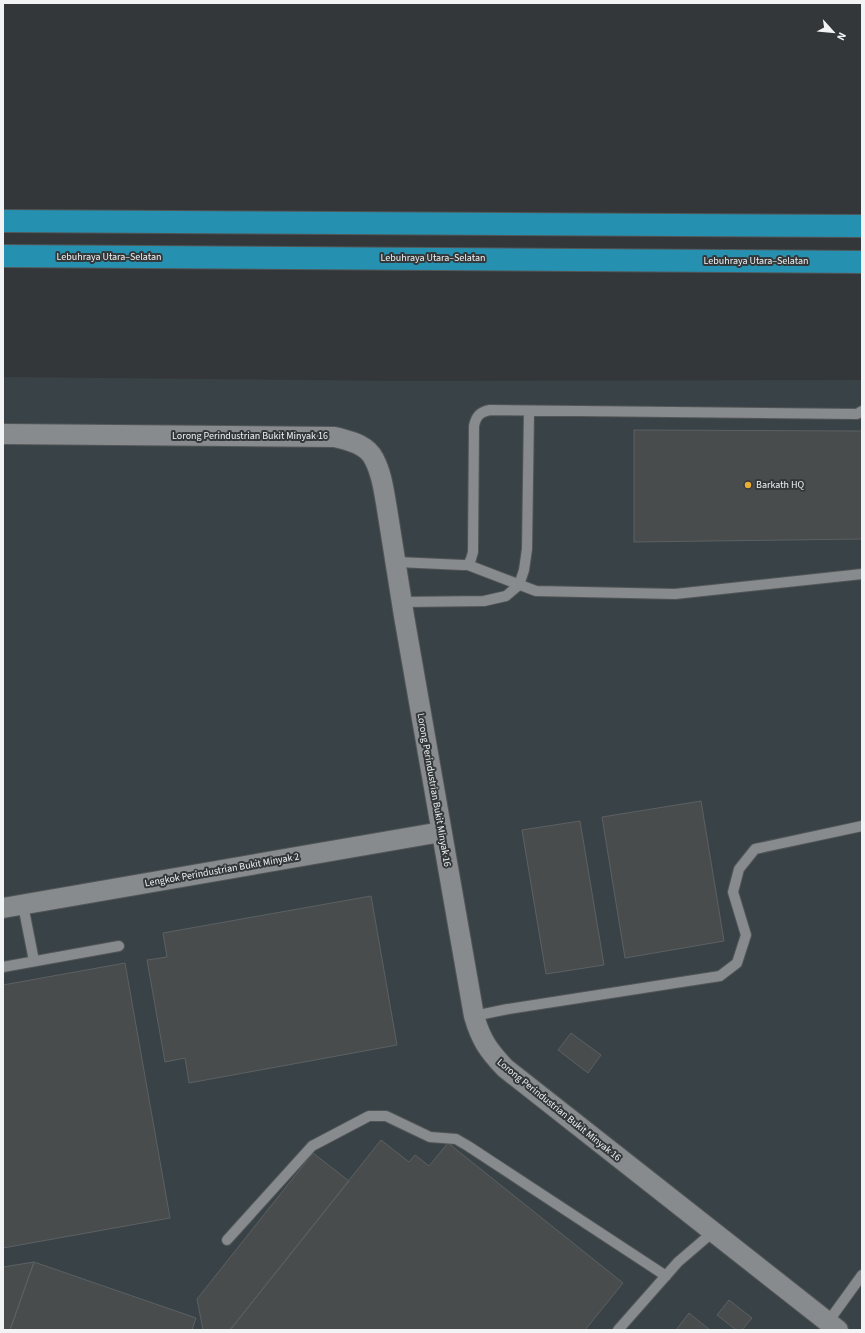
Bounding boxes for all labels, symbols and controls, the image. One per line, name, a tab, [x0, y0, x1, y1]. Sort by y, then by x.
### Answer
north arrow	[813, 12, 853, 52]
text: N	[833, 30, 850, 43]
street label: Lebuhraya Utara–Selatan	[57, 250, 161, 264]
street label: Lebuhraya Utara–Selatan	[381, 251, 485, 265]
street label: Lebuhraya Utara–Selatan	[704, 254, 808, 268]
street label: Lorong Perindustrian Bukit Minyak 16	[172, 429, 328, 443]
place label: Barkath HQ	[756, 478, 804, 492]
marker: Barkath HQ	[743, 480, 753, 490]
street label: Lorong Perindustrian Bukit Minyak 16	[414, 712, 454, 868]
street label: Lengkok Perindustrian Bukit Minyak 2	[144, 849, 300, 890]
street label: Lorong Perindustrian Bukit Minyak 16	[494, 1056, 624, 1164]

